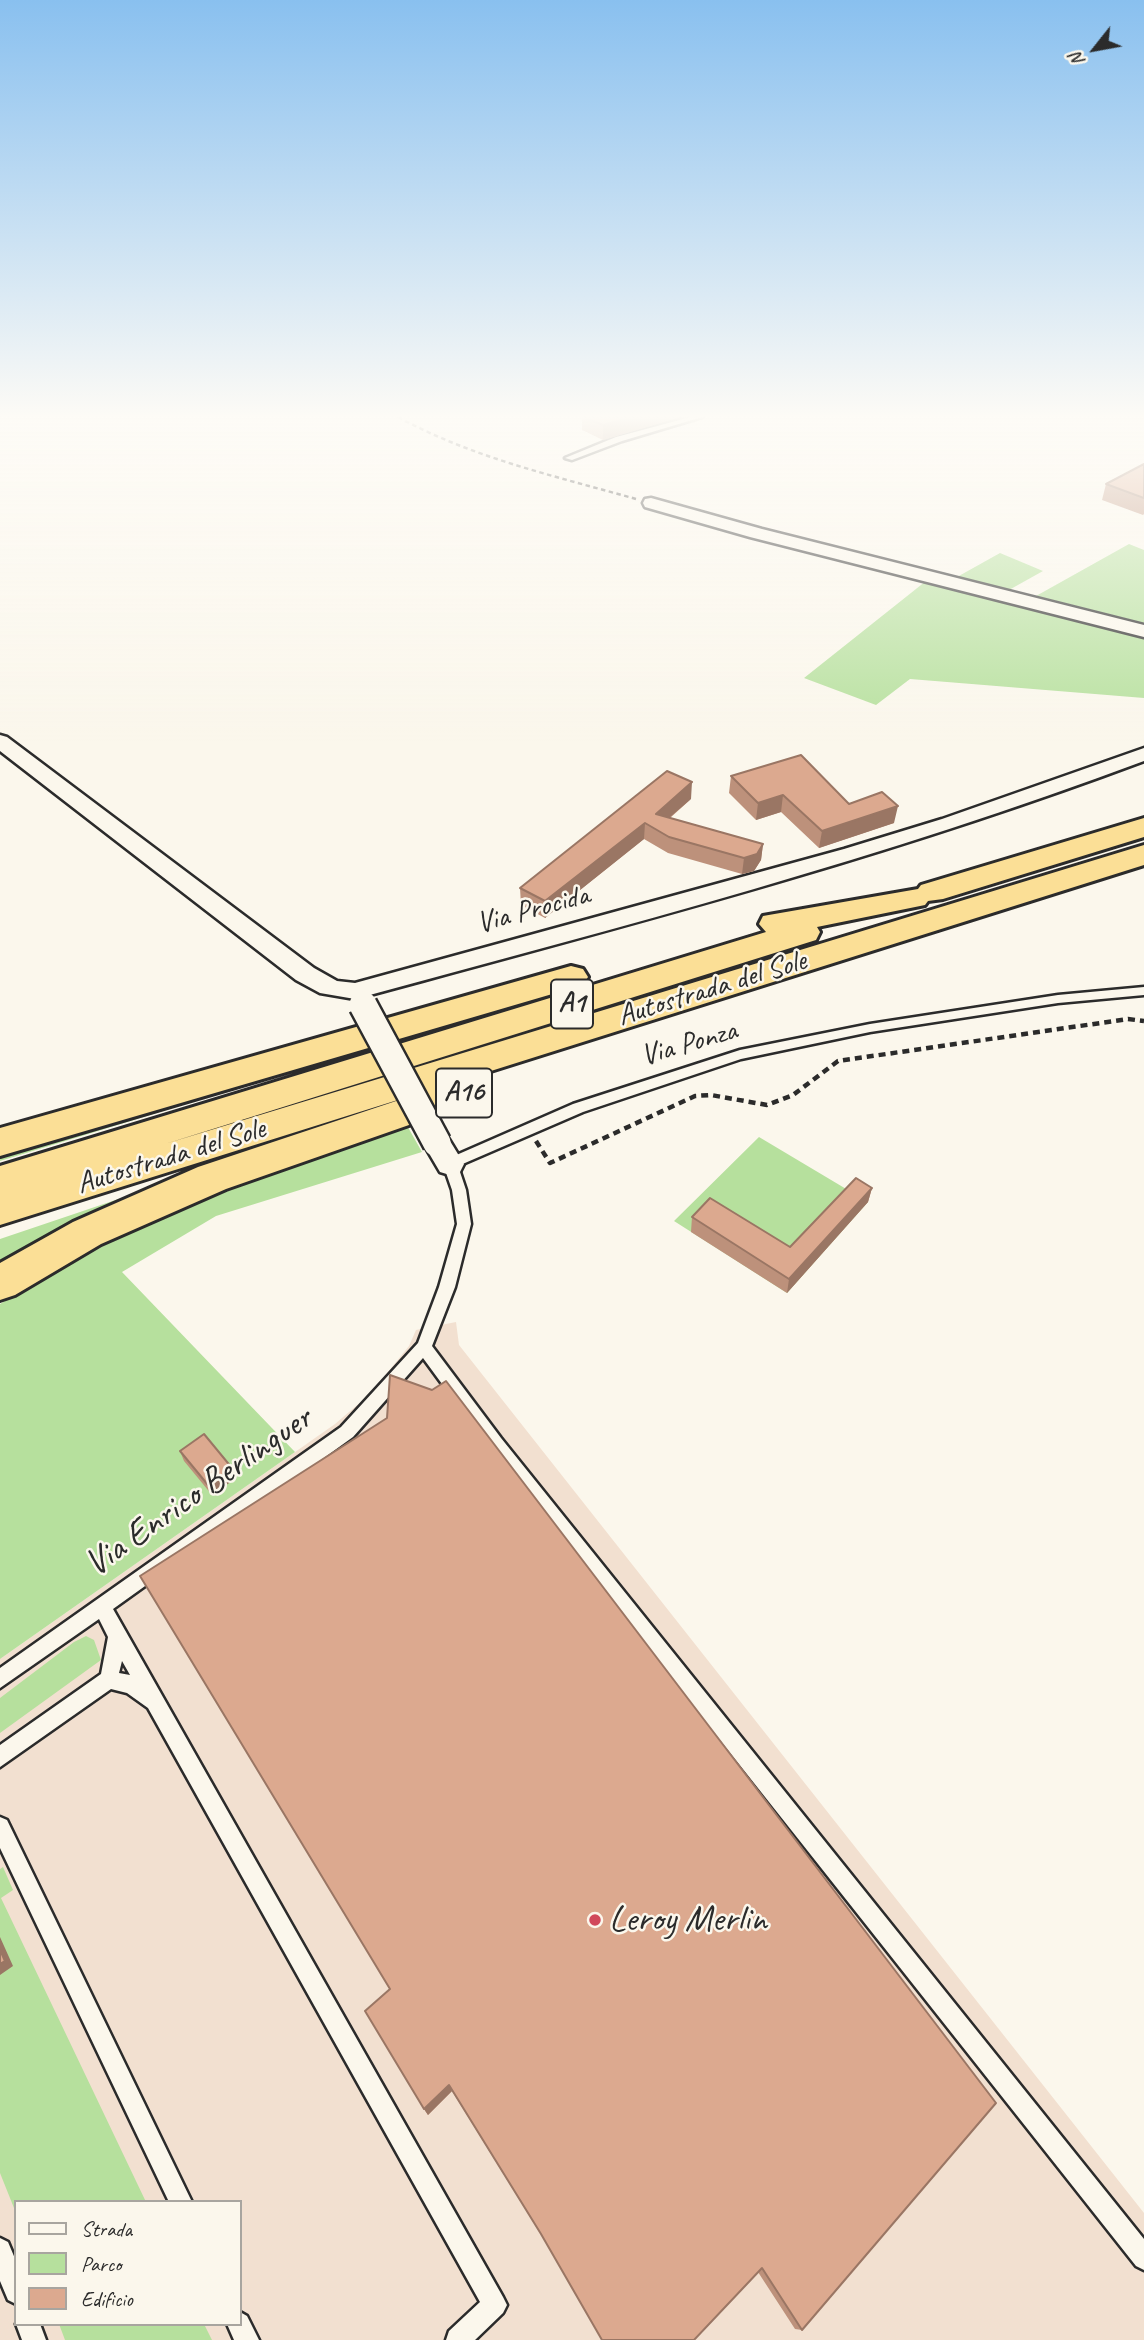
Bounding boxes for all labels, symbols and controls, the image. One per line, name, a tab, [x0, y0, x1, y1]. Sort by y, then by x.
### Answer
north arrow	[1060, 14, 1130, 84]
text: N	[1064, 49, 1090, 71]
street label: Via Procida	[473, 878, 593, 942]
street label: Autostrada del Sole	[613, 943, 811, 1035]
road number: A1	[551, 979, 593, 1028]
street label: Via Ponza	[637, 1013, 741, 1075]
road number: A16	[436, 1068, 492, 1118]
street label: Autostrada del Sole	[72, 1111, 270, 1203]
street label: Via Enrico Berlinguer	[77, 1397, 321, 1587]
place label: Leroy Merlin	[609, 1898, 767, 1942]
marker: Leroy Merlin	[587, 1912, 603, 1928]
legend	[14, 2200, 242, 2326]
text: Strada	[81, 2216, 132, 2242]
text: Parco	[81, 2251, 121, 2277]
text: Edificio	[81, 2286, 133, 2312]

